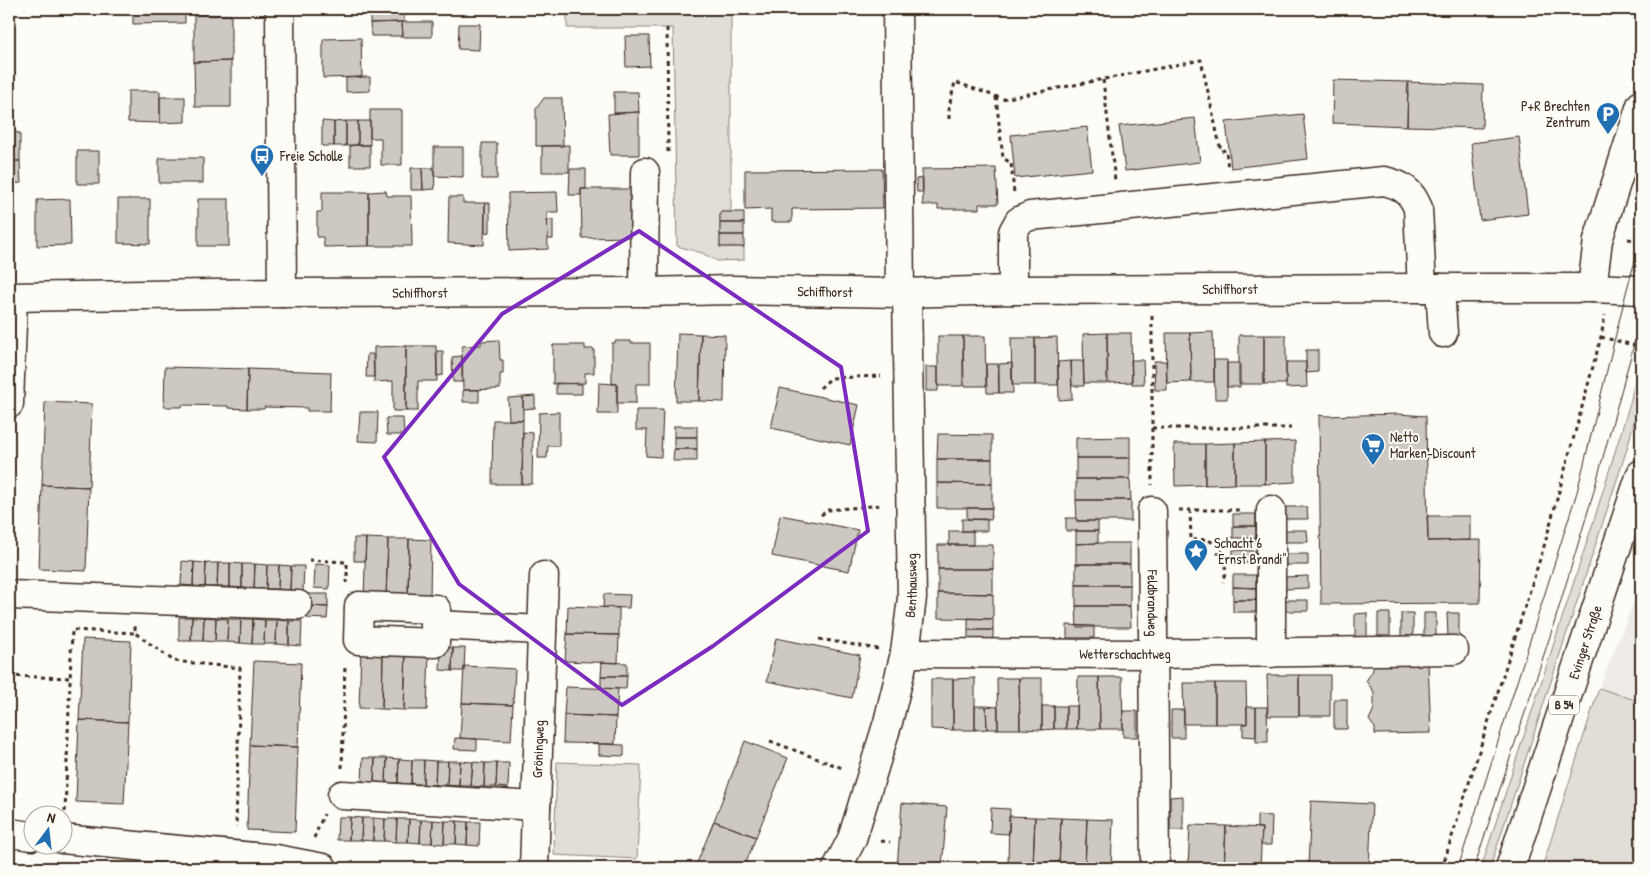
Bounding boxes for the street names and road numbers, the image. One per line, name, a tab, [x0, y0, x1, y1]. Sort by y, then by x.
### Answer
street label: Schiffhorst	[1202, 279, 1258, 298]
street label: Schiffhorst	[797, 281, 853, 301]
street label: Schiffhorst	[392, 283, 448, 302]
street label: Benthausweg	[900, 553, 921, 619]
street label: Feldbrandweg	[1143, 569, 1163, 636]
street label: Evinger Straße	[1563, 602, 1606, 681]
street label: Wetterschachtweg	[1079, 644, 1171, 664]
road number: B 54	[1549, 696, 1579, 714]
street label: Gröningweg	[527, 720, 549, 778]

